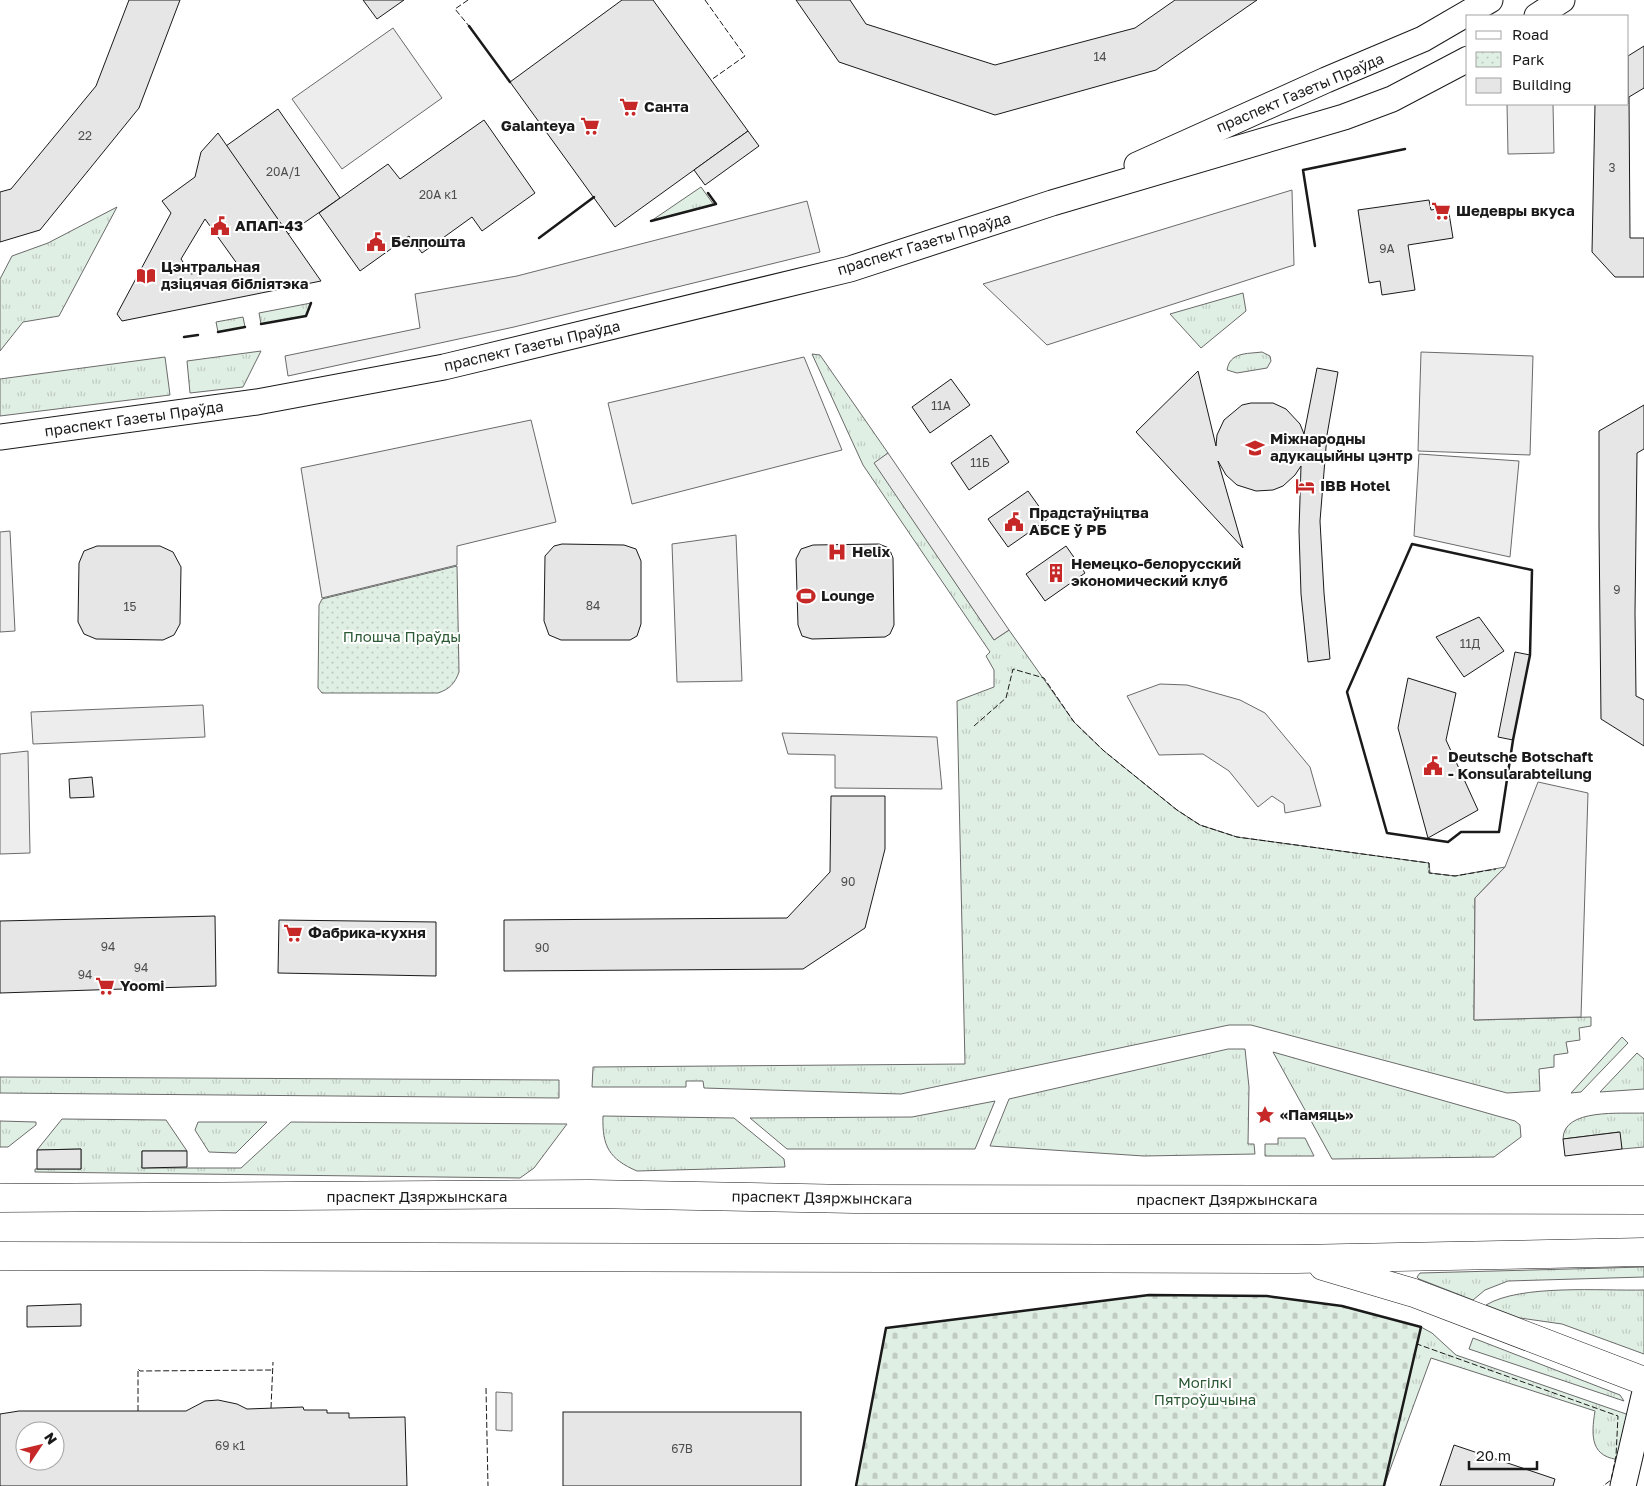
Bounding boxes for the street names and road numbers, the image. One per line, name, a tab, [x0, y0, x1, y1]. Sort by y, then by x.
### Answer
street label: праспект Газеты Праўда	[1213, 49, 1386, 136]
street label: праспект Газеты Праўда	[835, 208, 1013, 278]
street label: праспект Газеты Праўда	[442, 316, 622, 374]
street label: праспект Газеты Праўда	[43, 397, 224, 439]
street label: праспект Дзяржынскага	[731, 1186, 913, 1208]
street label: праспект Дзяржынскага	[327, 1187, 507, 1205]
street label: праспект Дзяржынскага	[1137, 1190, 1317, 1208]

